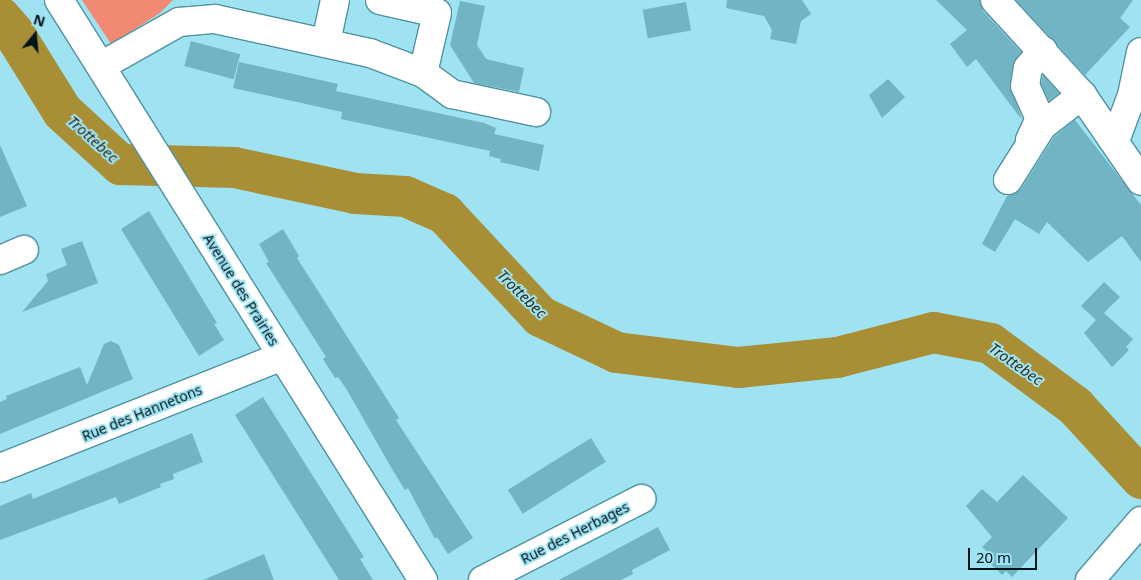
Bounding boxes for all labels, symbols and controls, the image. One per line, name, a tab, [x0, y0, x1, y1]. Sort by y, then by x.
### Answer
text: N	[31, 9, 48, 31]
north arrow	[10, 10, 60, 60]
water label: Trottebec	[64, 112, 122, 166]
street label: Avenue des Prairies	[200, 231, 282, 349]
water label: Trottebec	[494, 266, 550, 322]
water label: Trottebec	[986, 339, 1046, 389]
street label: Rue des Hannetons	[79, 381, 205, 445]
street label: Rue des Herbages	[518, 498, 632, 568]
scale bar	[971, 538, 1040, 570]
text: 20 m	[976, 547, 1011, 567]

